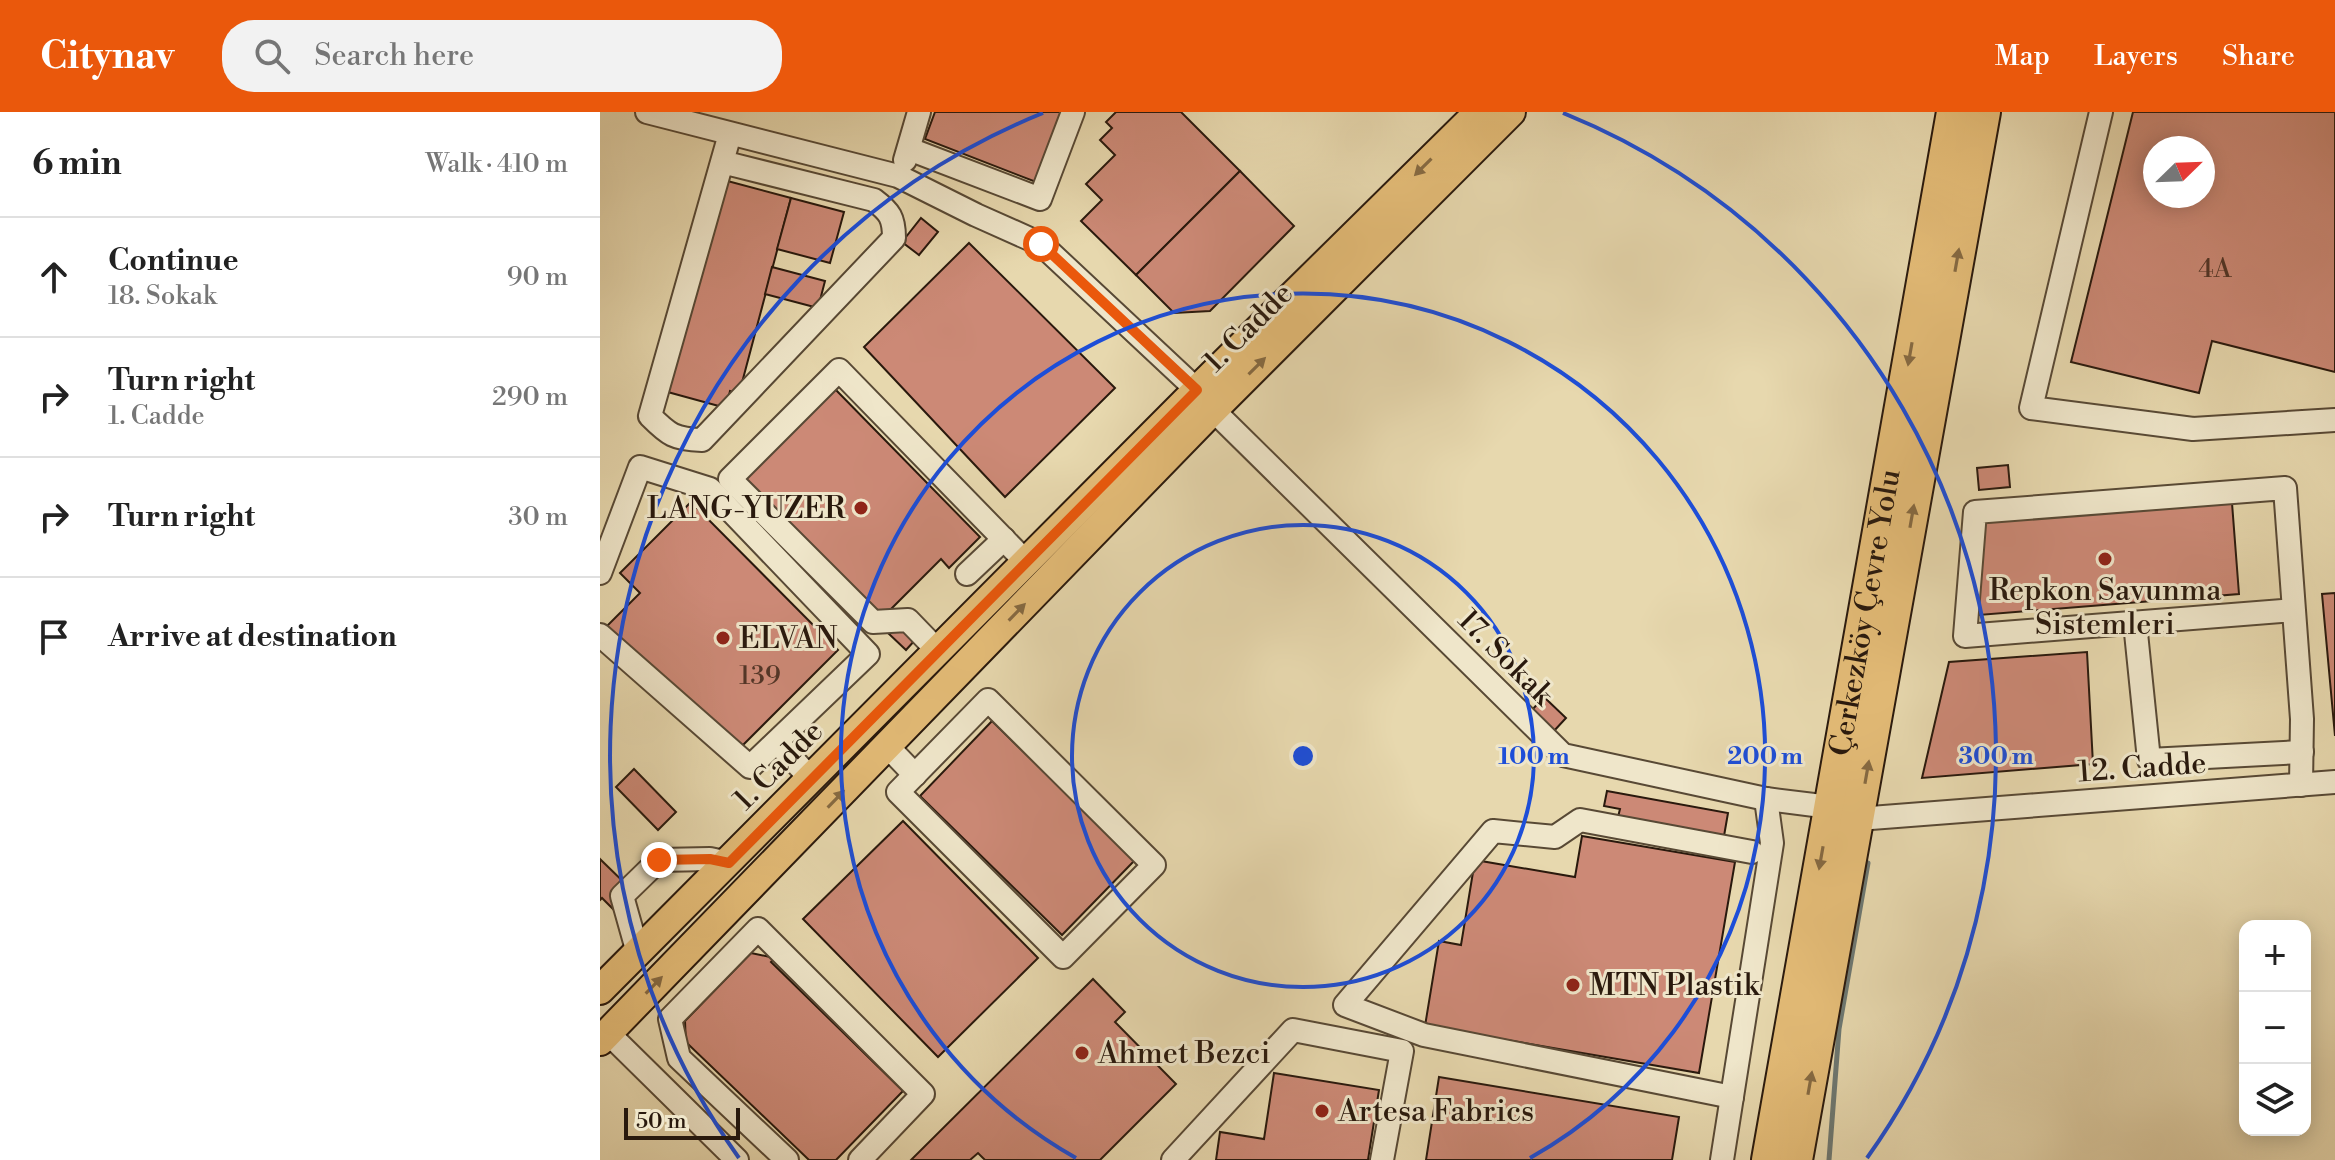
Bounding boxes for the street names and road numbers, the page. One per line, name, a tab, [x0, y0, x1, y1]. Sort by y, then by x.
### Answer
street label: 1. Cadde	[1196, 275, 1302, 381]
street label: Çerkezköy Çevre Yolu	[1822, 466, 1910, 759]
street label: 17. Sokak	[1449, 602, 1562, 715]
street label: 1. Cadde	[726, 713, 832, 819]
street label: 12. Cadde	[2077, 745, 2208, 791]

